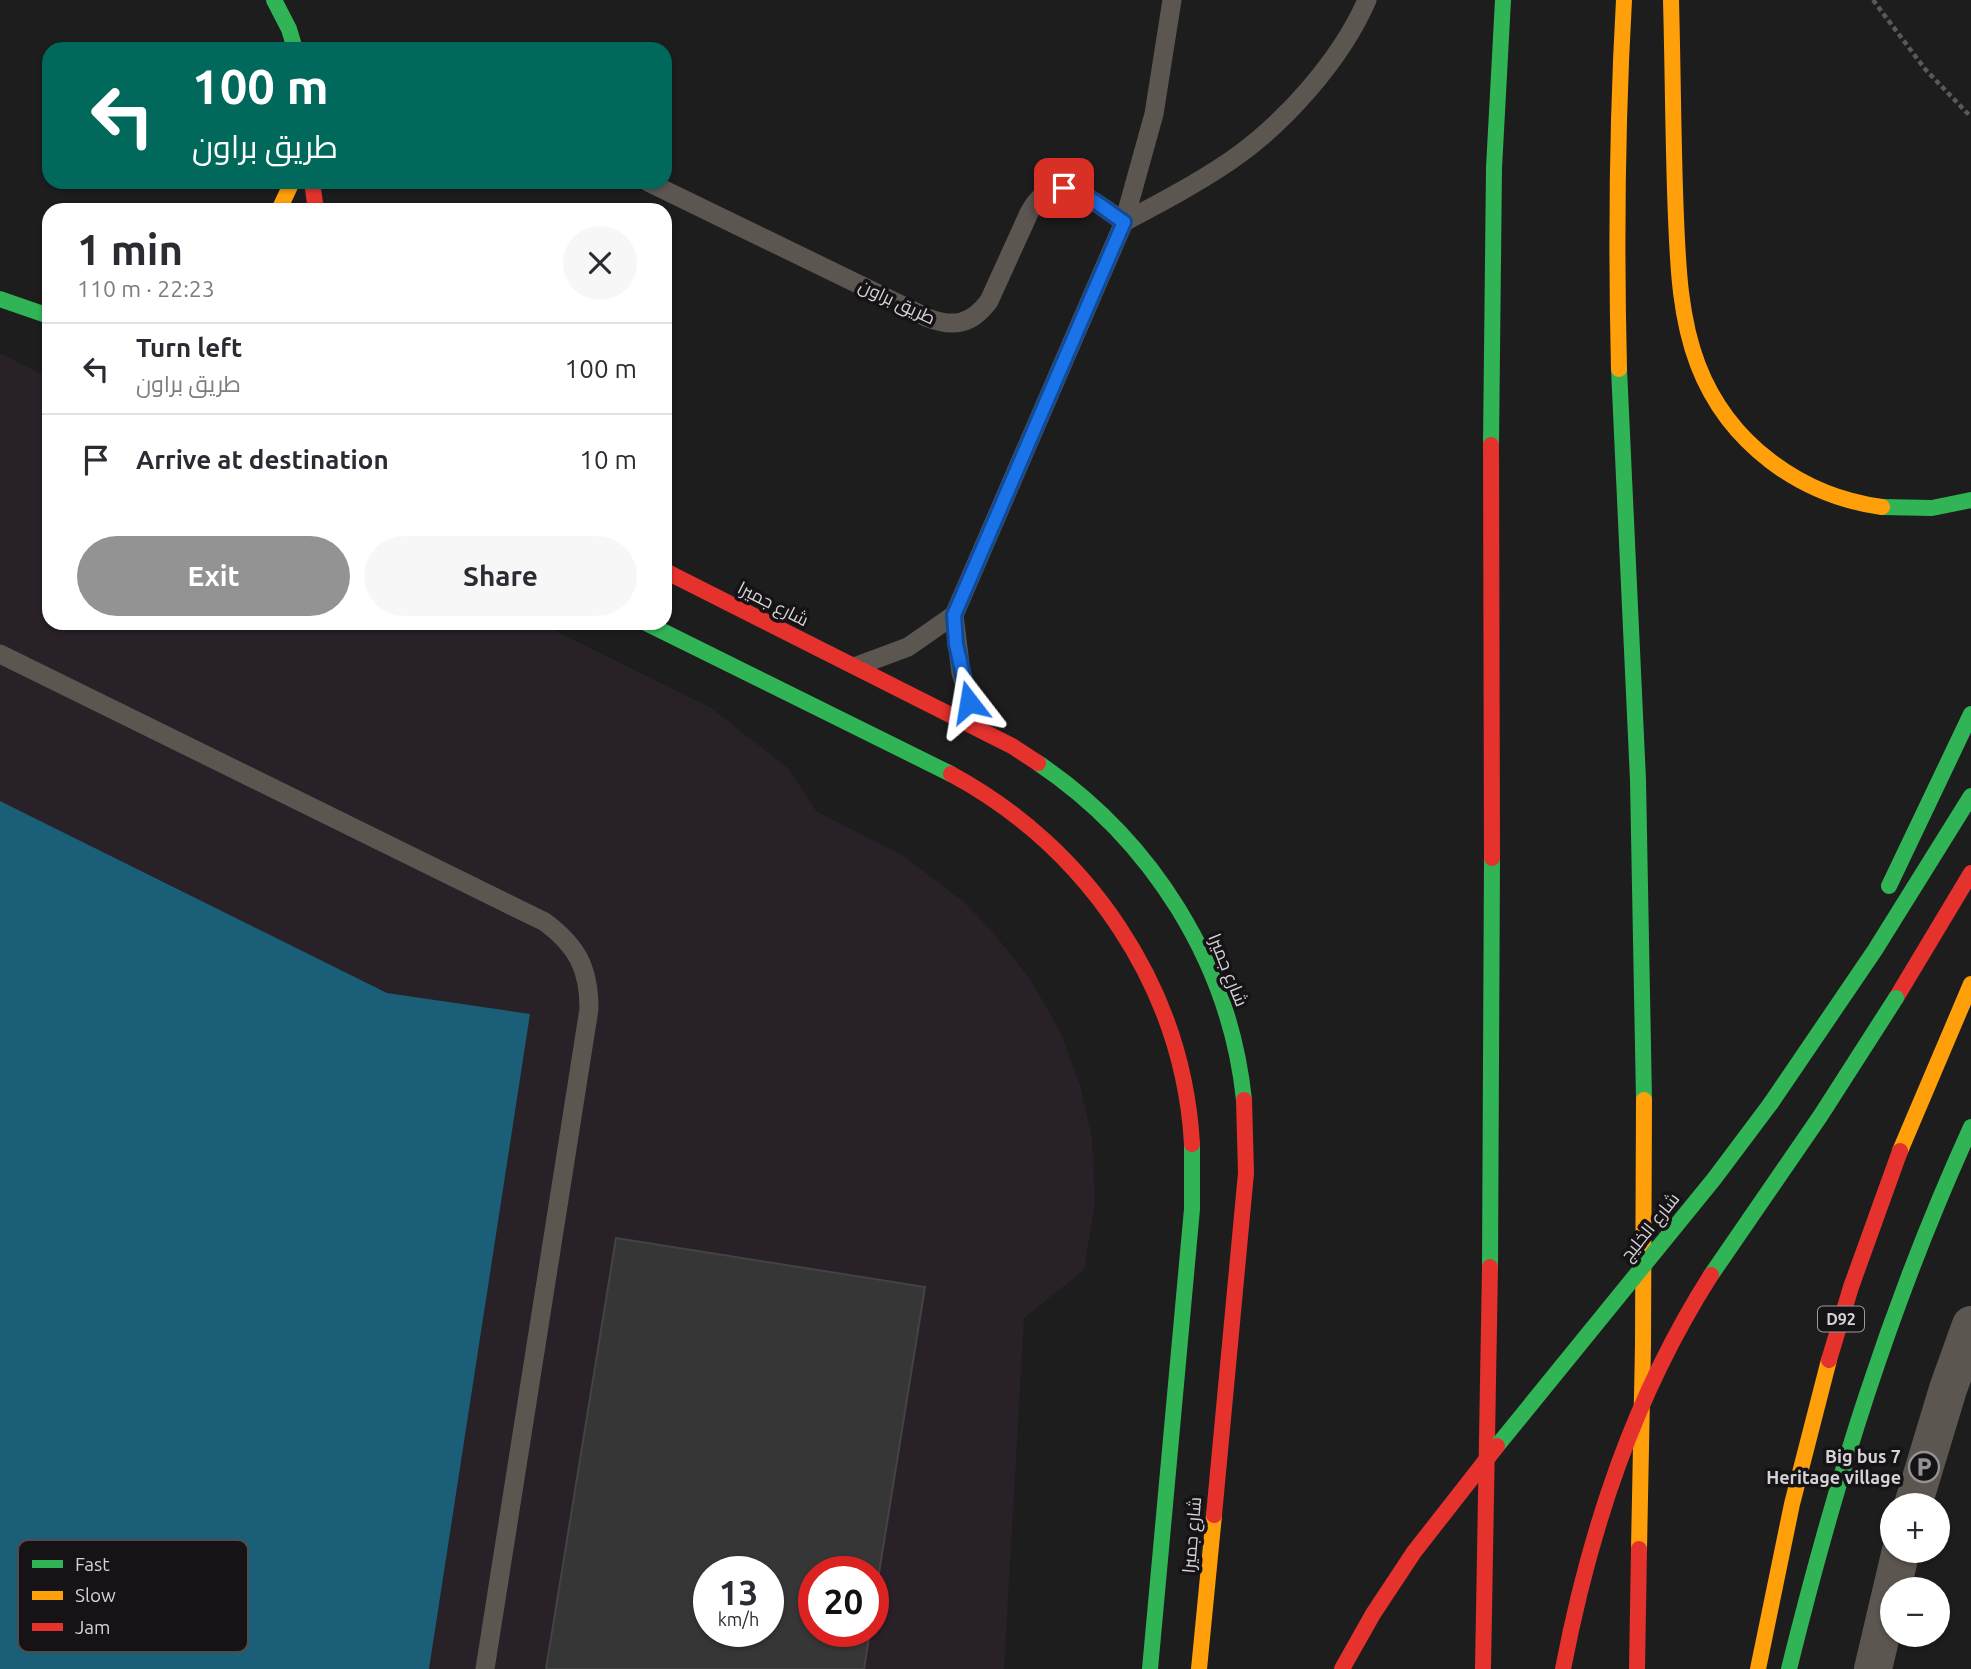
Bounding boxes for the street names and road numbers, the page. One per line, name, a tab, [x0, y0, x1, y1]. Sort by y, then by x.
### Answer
street label: طريق براون	[855, 275, 939, 330]
street label: شارع جميرا	[733, 577, 812, 632]
street label: شارع جميرا	[1203, 930, 1253, 1010]
street label: شارع الخليج	[1616, 1188, 1685, 1266]
road number: D92	[1818, 1306, 1864, 1331]
street label: شارع جميرا	[1178, 1496, 1207, 1574]

